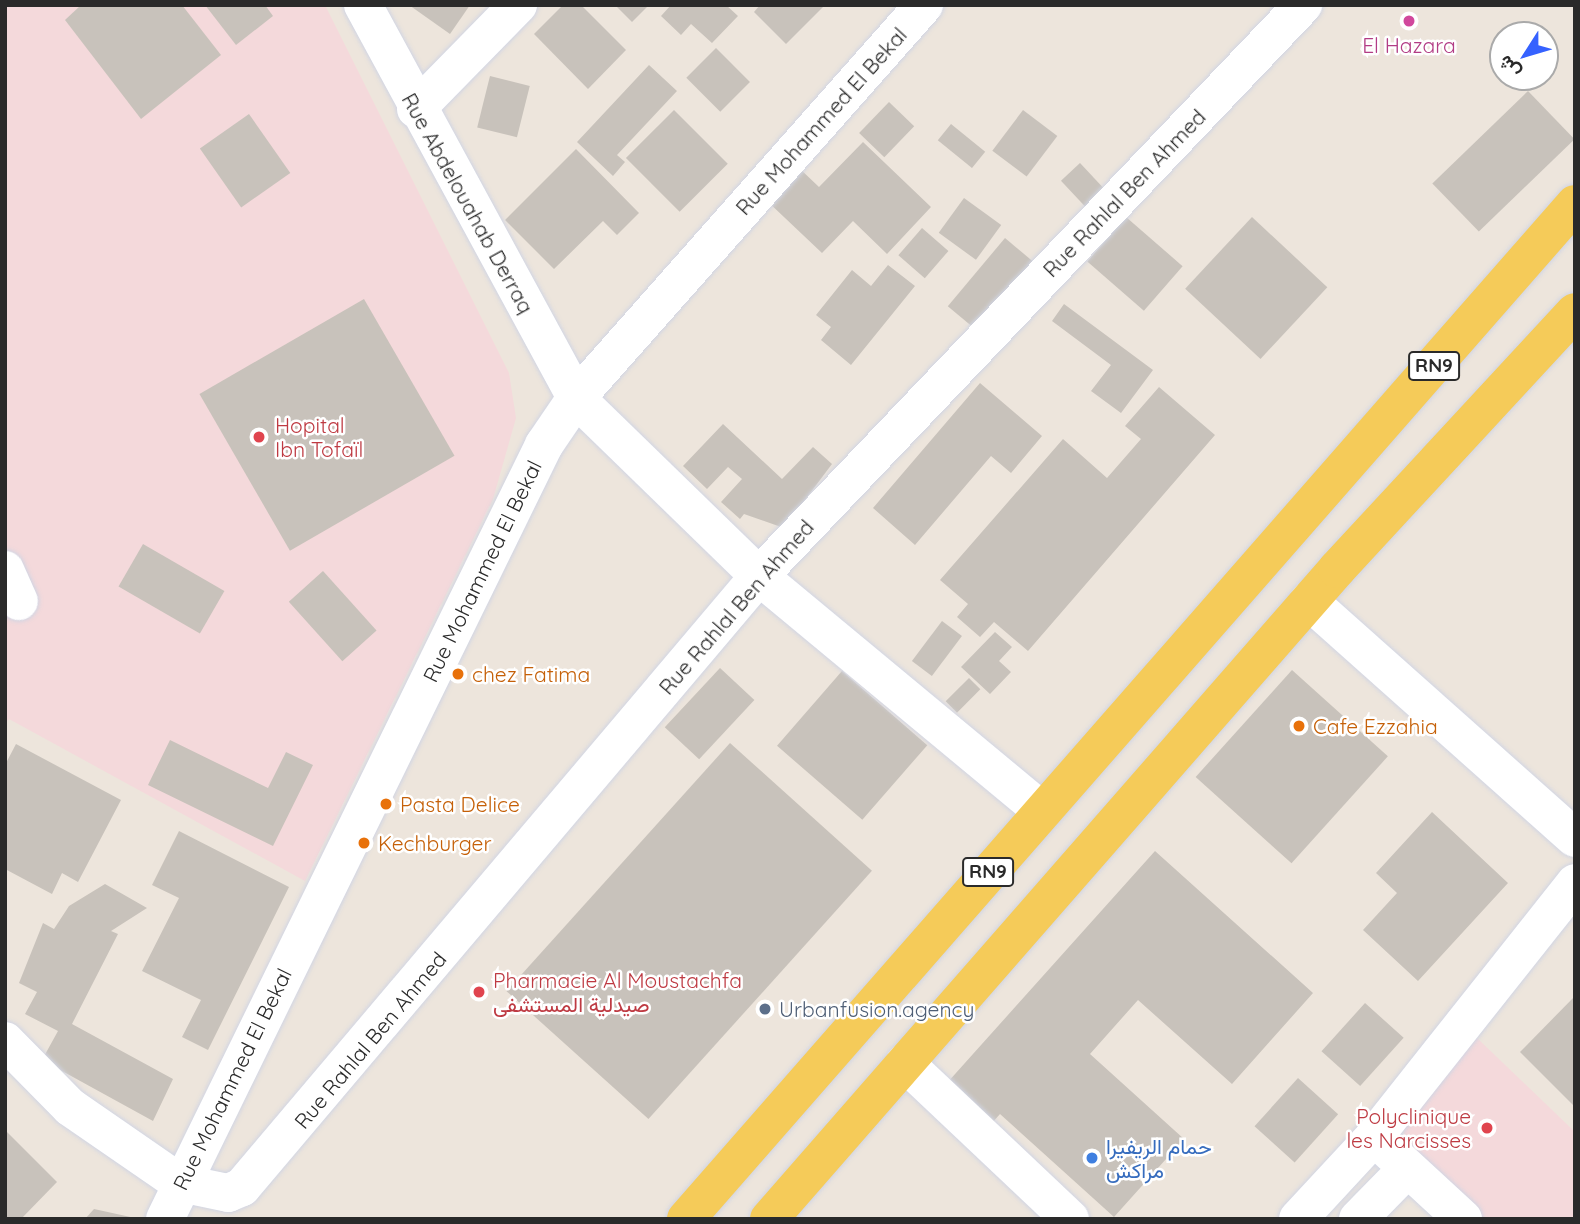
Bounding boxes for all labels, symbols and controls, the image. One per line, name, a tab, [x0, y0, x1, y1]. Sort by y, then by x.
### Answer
marker: El Hazara	[1401, 13, 1417, 29]
north arrow	[1489, 21, 1559, 91]
street label: Rue Mohammed El Bekal	[730, 22, 912, 220]
place label: El Hazara	[1362, 32, 1456, 58]
text: ش	[1492, 51, 1525, 84]
street label: Rue Abdelouahab Derraq	[397, 88, 539, 318]
street label: Rue Rahlal Ben Ahmed	[1037, 104, 1211, 282]
road number: RN9	[1408, 350, 1460, 382]
place label: Hopital Ibn Tofaïl	[275, 412, 363, 462]
marker: Hopital Ibn Tofaïl	[249, 427, 269, 447]
street label: Rue Mohammed El Bekal	[417, 456, 547, 686]
street label: Rue Rahlal Ben Ahmed	[653, 515, 819, 699]
place label: chez Fatima	[472, 661, 590, 687]
marker: chez Fatima	[450, 666, 466, 682]
place label: Cafe Ezzahia	[1313, 713, 1438, 739]
marker: Cafe Ezzahia	[1291, 718, 1307, 734]
place label: Pasta Delice	[400, 791, 520, 817]
marker: Pasta Delice	[378, 796, 394, 812]
place label: Kechburger	[378, 830, 491, 856]
marker: Kechburger	[356, 835, 372, 851]
road number: RN9	[962, 856, 1014, 888]
street label: Rue Rahlal Ben Ahmed	[289, 946, 451, 1134]
street label: Rue Mohammed El Bekal	[167, 964, 297, 1194]
place label: Pharmacie Al Moustachfa صيدلية المستشفى	[493, 967, 742, 1017]
marker: Pharmacie Al Moustachfa صيدلية المستشفى	[471, 984, 487, 1000]
place label: Urbanfusion.agency	[779, 996, 974, 1022]
marker: Urbanfusion.agency	[757, 1001, 773, 1017]
place label: Polyclinique les Narcisses	[1347, 1103, 1471, 1153]
marker: Polyclinique les Narcisses	[1477, 1118, 1497, 1138]
place label: حمام الريفيرا مراكش	[1106, 1133, 1212, 1183]
marker: حمام الريفيرا مراكش	[1084, 1150, 1100, 1166]

